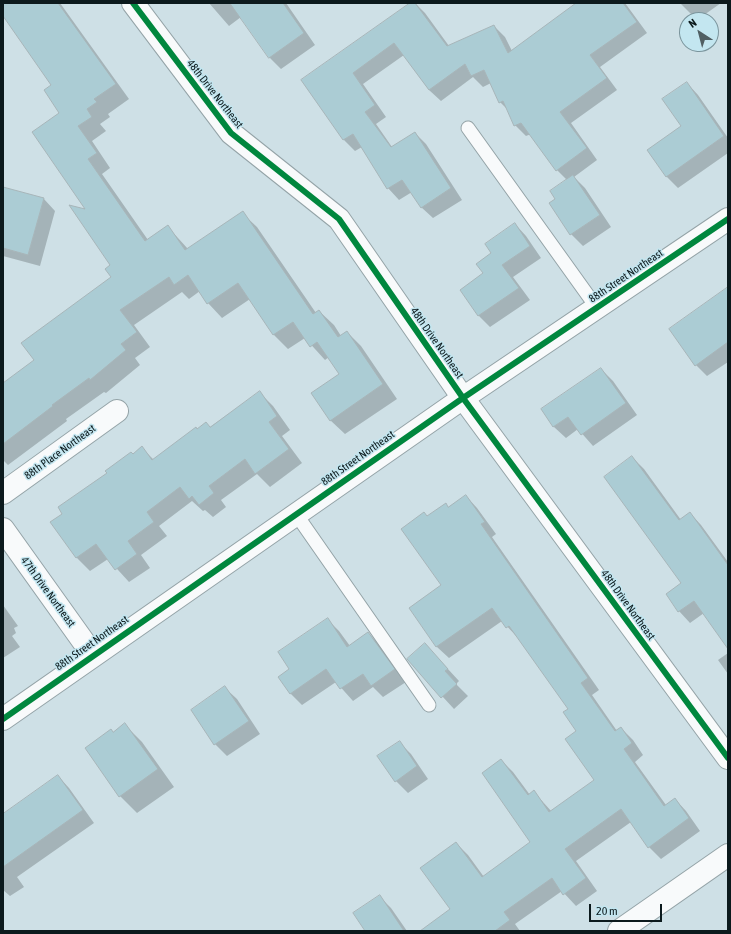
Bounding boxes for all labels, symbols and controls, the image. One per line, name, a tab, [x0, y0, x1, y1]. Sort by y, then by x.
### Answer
north arrow	[679, 12, 719, 52]
text: N	[686, 16, 699, 30]
street label: 48th Drive Northeast	[184, 57, 246, 131]
street label: 88th Street Northeast	[586, 246, 666, 306]
street label: 48th Drive Northeast	[408, 305, 466, 381]
street label: 88th Place Northeast	[22, 422, 98, 482]
street label: 88th Street Northeast	[319, 428, 397, 488]
street label: 47th Drive Northeast	[18, 554, 78, 630]
street label: 48th Drive Northeast	[598, 567, 658, 643]
street label: 88th Street Northeast	[53, 613, 131, 673]
scale bar	[591, 896, 664, 922]
text: 20 m	[596, 904, 618, 918]

